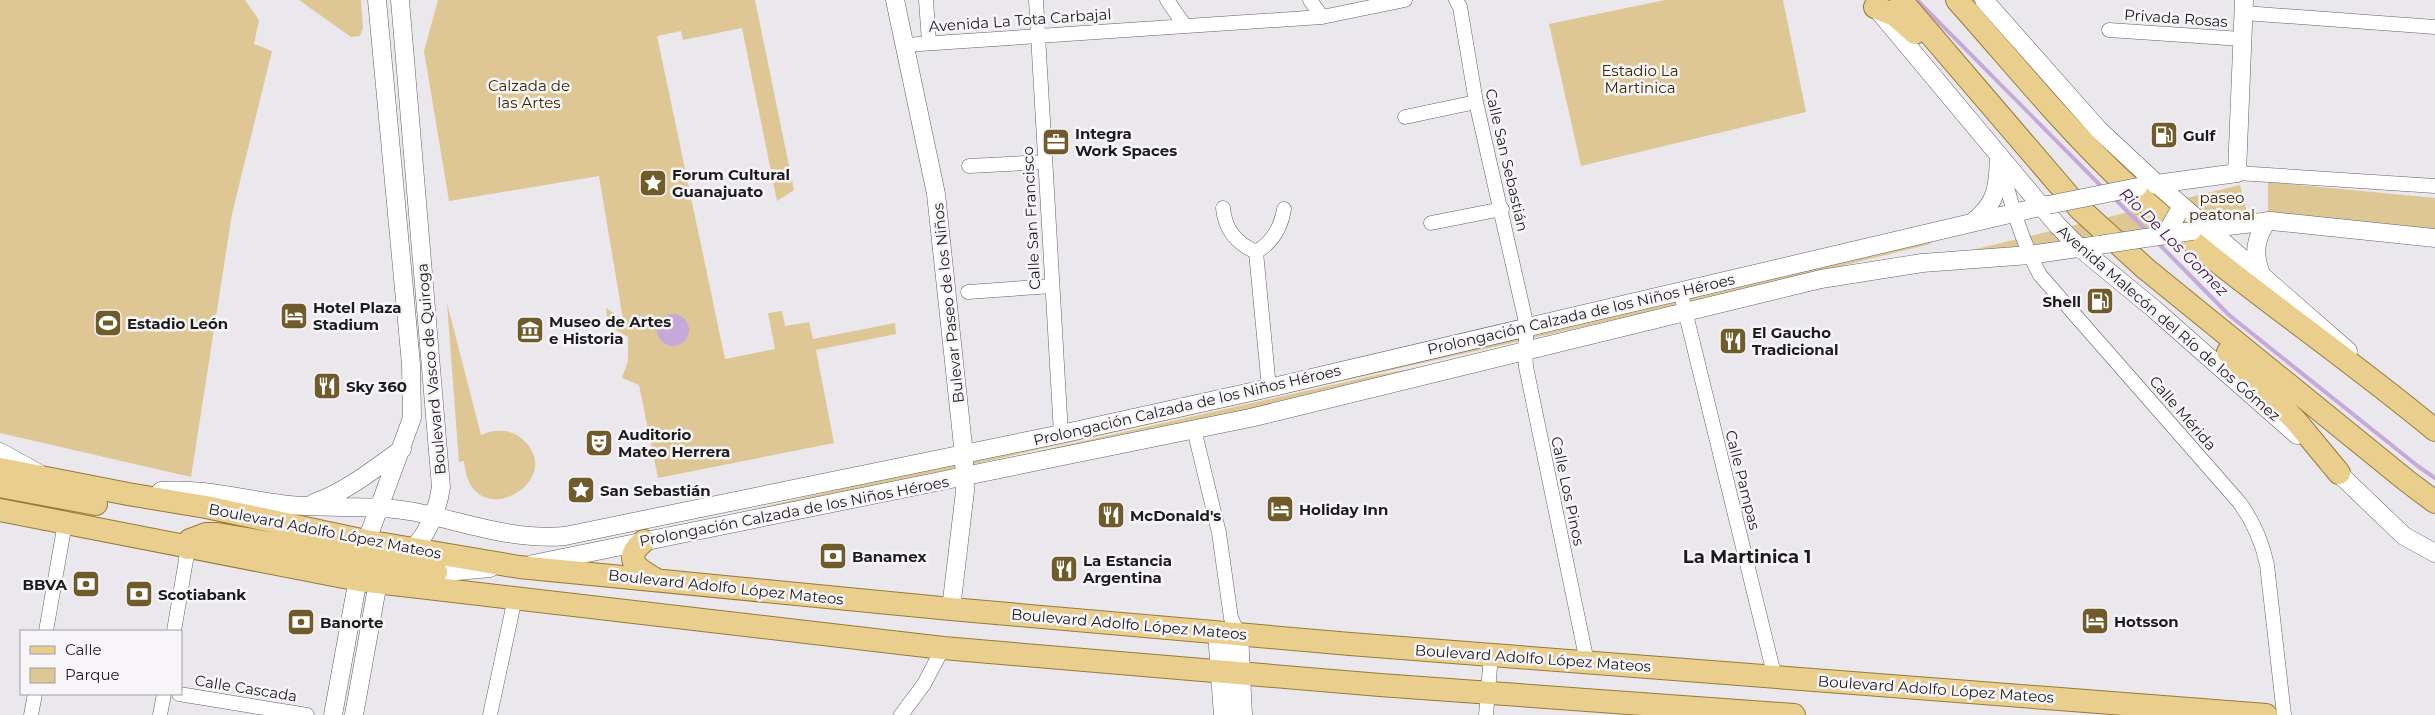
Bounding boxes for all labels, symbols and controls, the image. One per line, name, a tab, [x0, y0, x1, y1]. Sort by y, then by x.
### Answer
street label: Avenida La Tota Carbajal	[928, 4, 1112, 36]
street label: Privada Rosas	[2124, 5, 2228, 31]
park label: Estadio La Martinica	[1601, 61, 1679, 97]
park label: Calzada de las Artes	[488, 76, 570, 112]
street label: Calle San Sebastián	[1481, 87, 1533, 233]
fuel station icon: Gulf	[2149, 120, 2179, 150]
place label: Integra Work Spaces	[1075, 124, 1177, 160]
place label: Gulf	[2183, 126, 2216, 145]
office icon: Integra Work Spaces	[1041, 127, 1071, 157]
street label: Calle San Francisco	[1018, 146, 1044, 290]
place label: Forum Cultural Guanajuato	[672, 165, 790, 201]
place icon: Forum Cultural Guanajuato	[638, 168, 668, 198]
water label: Rio De Los Gomez	[2116, 184, 2233, 301]
park label: paseo peatonal	[2189, 188, 2255, 224]
street label: Bulevar Paseo de los Niños	[928, 202, 968, 404]
street label: Avenida Malecón del Río de los Gómez	[2054, 221, 2285, 425]
street label: Boulevard Vasco de Quiroga	[412, 263, 450, 475]
street label: Prolongación Calzada de los Niños Héroes	[1425, 269, 1737, 359]
fuel station icon: Shell	[2085, 286, 2115, 316]
place label: Shell	[2043, 292, 2081, 311]
place label: Hotel Plaza Stadium	[313, 298, 402, 334]
hotel icon: Hotel Plaza Stadium	[279, 301, 309, 331]
sports icon: Estadio León	[93, 308, 123, 338]
place label: Museo de Artes e Historia	[549, 312, 671, 348]
place label: Estadio León	[127, 314, 228, 333]
museum icon: Museo de Artes e Historia	[515, 315, 545, 345]
place label: El Gaucho Tradicional	[1752, 323, 1838, 359]
restaurant icon: El Gaucho Tradicional	[1718, 326, 1748, 356]
street label: Prolongación Calzada de los Niños Héroes	[1031, 360, 1343, 450]
restaurant icon: Sky 360	[312, 371, 342, 401]
street label: Calle Mérida	[2145, 372, 2221, 454]
place label: Sky 360	[346, 377, 407, 396]
place label: Auditorio Mateo Herrera	[617, 425, 730, 461]
theatre icon: Auditorio Mateo Herrera	[584, 428, 614, 458]
street label: Calle Pampas	[1721, 428, 1765, 532]
street label: Calle Los Pinos	[1547, 435, 1589, 547]
street label: Prolongación Calzada de los Niños Héroes	[638, 472, 950, 550]
place icon: San Sebastián	[566, 475, 596, 505]
place label: San Sebastián	[600, 481, 711, 500]
hotel icon: Holiday Inn	[1265, 494, 1295, 524]
street label: Boulevard Adolfo López Mateos	[207, 499, 443, 563]
restaurant icon: McDonald's	[1096, 500, 1126, 530]
place label: Holiday Inn	[1299, 500, 1388, 519]
place label: McDonald's	[1130, 506, 1221, 525]
bank icon: Banamex	[818, 541, 848, 571]
district label: La Martinica 1	[1683, 546, 1811, 568]
place label: Banamex	[852, 547, 926, 566]
place label: La Estancia Argentina	[1082, 551, 1172, 587]
restaurant icon: La Estancia Argentina	[1049, 554, 1079, 584]
street label: Boulevard Adolfo López Mateos	[607, 565, 845, 609]
bank icon: BBVA	[71, 569, 101, 599]
place label: BBVA	[22, 575, 67, 594]
bank icon: Scotiabank	[124, 579, 154, 609]
place label: Scotiabank	[158, 585, 246, 604]
street label: Boulevard Adolfo López Mateos	[1010, 604, 1248, 644]
hotel icon: Hotsson	[2080, 606, 2110, 636]
bank icon: Banorte	[286, 607, 316, 637]
place label: Hotsson	[2114, 612, 2179, 631]
place label: Banorte	[320, 613, 383, 632]
legend	[20, 630, 182, 695]
text: Calle	[65, 640, 102, 659]
street label: Boulevard Adolfo López Mateos	[1414, 640, 1652, 676]
text: Parque	[65, 665, 120, 684]
street label: Calle Cascada	[193, 671, 299, 705]
street label: Boulevard Adolfo López Mateos	[1817, 671, 2055, 707]

